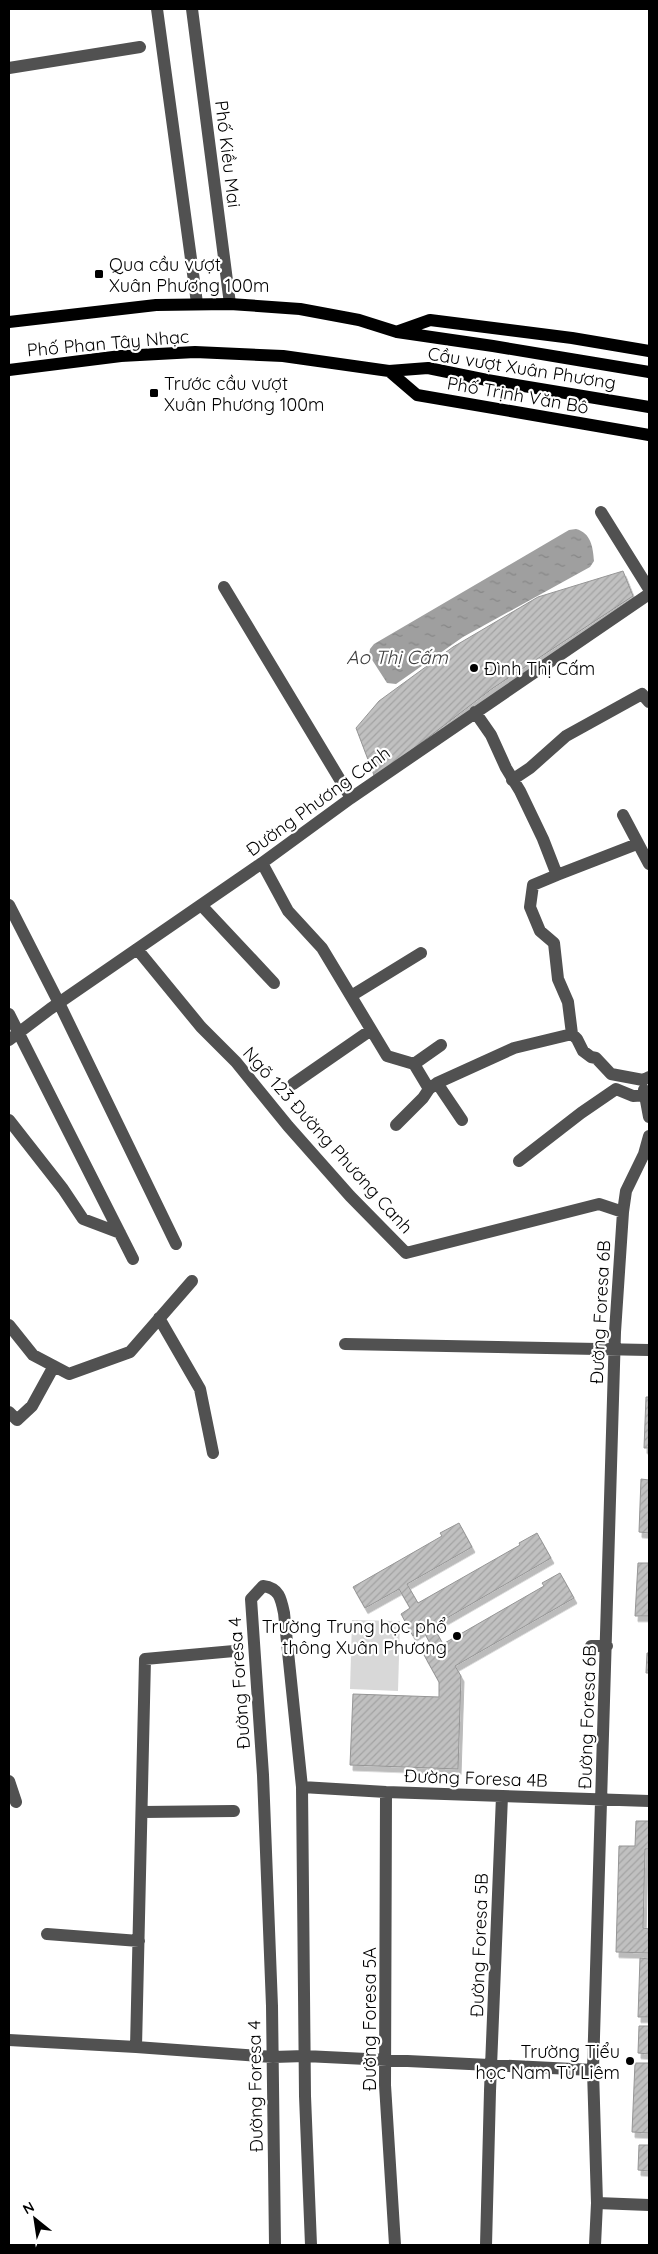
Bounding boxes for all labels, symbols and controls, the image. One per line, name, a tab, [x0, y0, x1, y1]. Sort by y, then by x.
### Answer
street label: Phố Kiều Mai	[210, 99, 246, 209]
place label: Qua cầu vượt Xuân Phương 100m	[109, 253, 269, 297]
marker: Qua cầu vượt Xuân Phương 100m	[93, 268, 105, 280]
street label: Phố Phan Tây Nhạc	[26, 324, 190, 362]
street label: Cầu vượt Xuân Phương	[426, 342, 618, 394]
street label: Phố Trịnh Văn Bô	[445, 371, 591, 419]
place label: Trước cầu vượt Xuân Phương 100m	[164, 372, 324, 416]
marker: Trước cầu vượt Xuân Phương 100m	[148, 387, 160, 399]
water label: Ao Thị Cấm	[346, 645, 449, 669]
place label: Đình Thị Cấm	[484, 657, 595, 680]
marker: Đình Thị Cấm	[468, 662, 480, 674]
street label: Đường Phương Canh	[241, 741, 395, 861]
street label: Ngõ 123 Đường Phương Canh	[238, 1042, 418, 1238]
street label: Đường Foresa 6B	[585, 1240, 615, 1384]
place label: Trường Trung học phổ thông Xuân Phương	[262, 1615, 447, 1659]
street label: Đường Foresa 4	[223, 1616, 255, 1750]
marker: Trường Trung học phổ thông Xuân Phương	[451, 1630, 463, 1642]
street label: Đường Foresa 6B	[573, 1645, 601, 1789]
street label: Đường Foresa 4B	[404, 1764, 548, 1792]
street label: Đường Foresa 5B	[465, 1873, 493, 2017]
street label: Đường Foresa 5A	[358, 1947, 381, 2091]
street label: Đường Foresa 4	[242, 2020, 268, 2152]
place label: Trường Tiểu học Nam Từ Liêm	[475, 2040, 620, 2084]
marker: Trường Tiểu học Nam Từ Liêm	[624, 2055, 636, 2067]
north arrow	[10, 2194, 60, 2244]
text: N	[20, 2197, 37, 2218]

